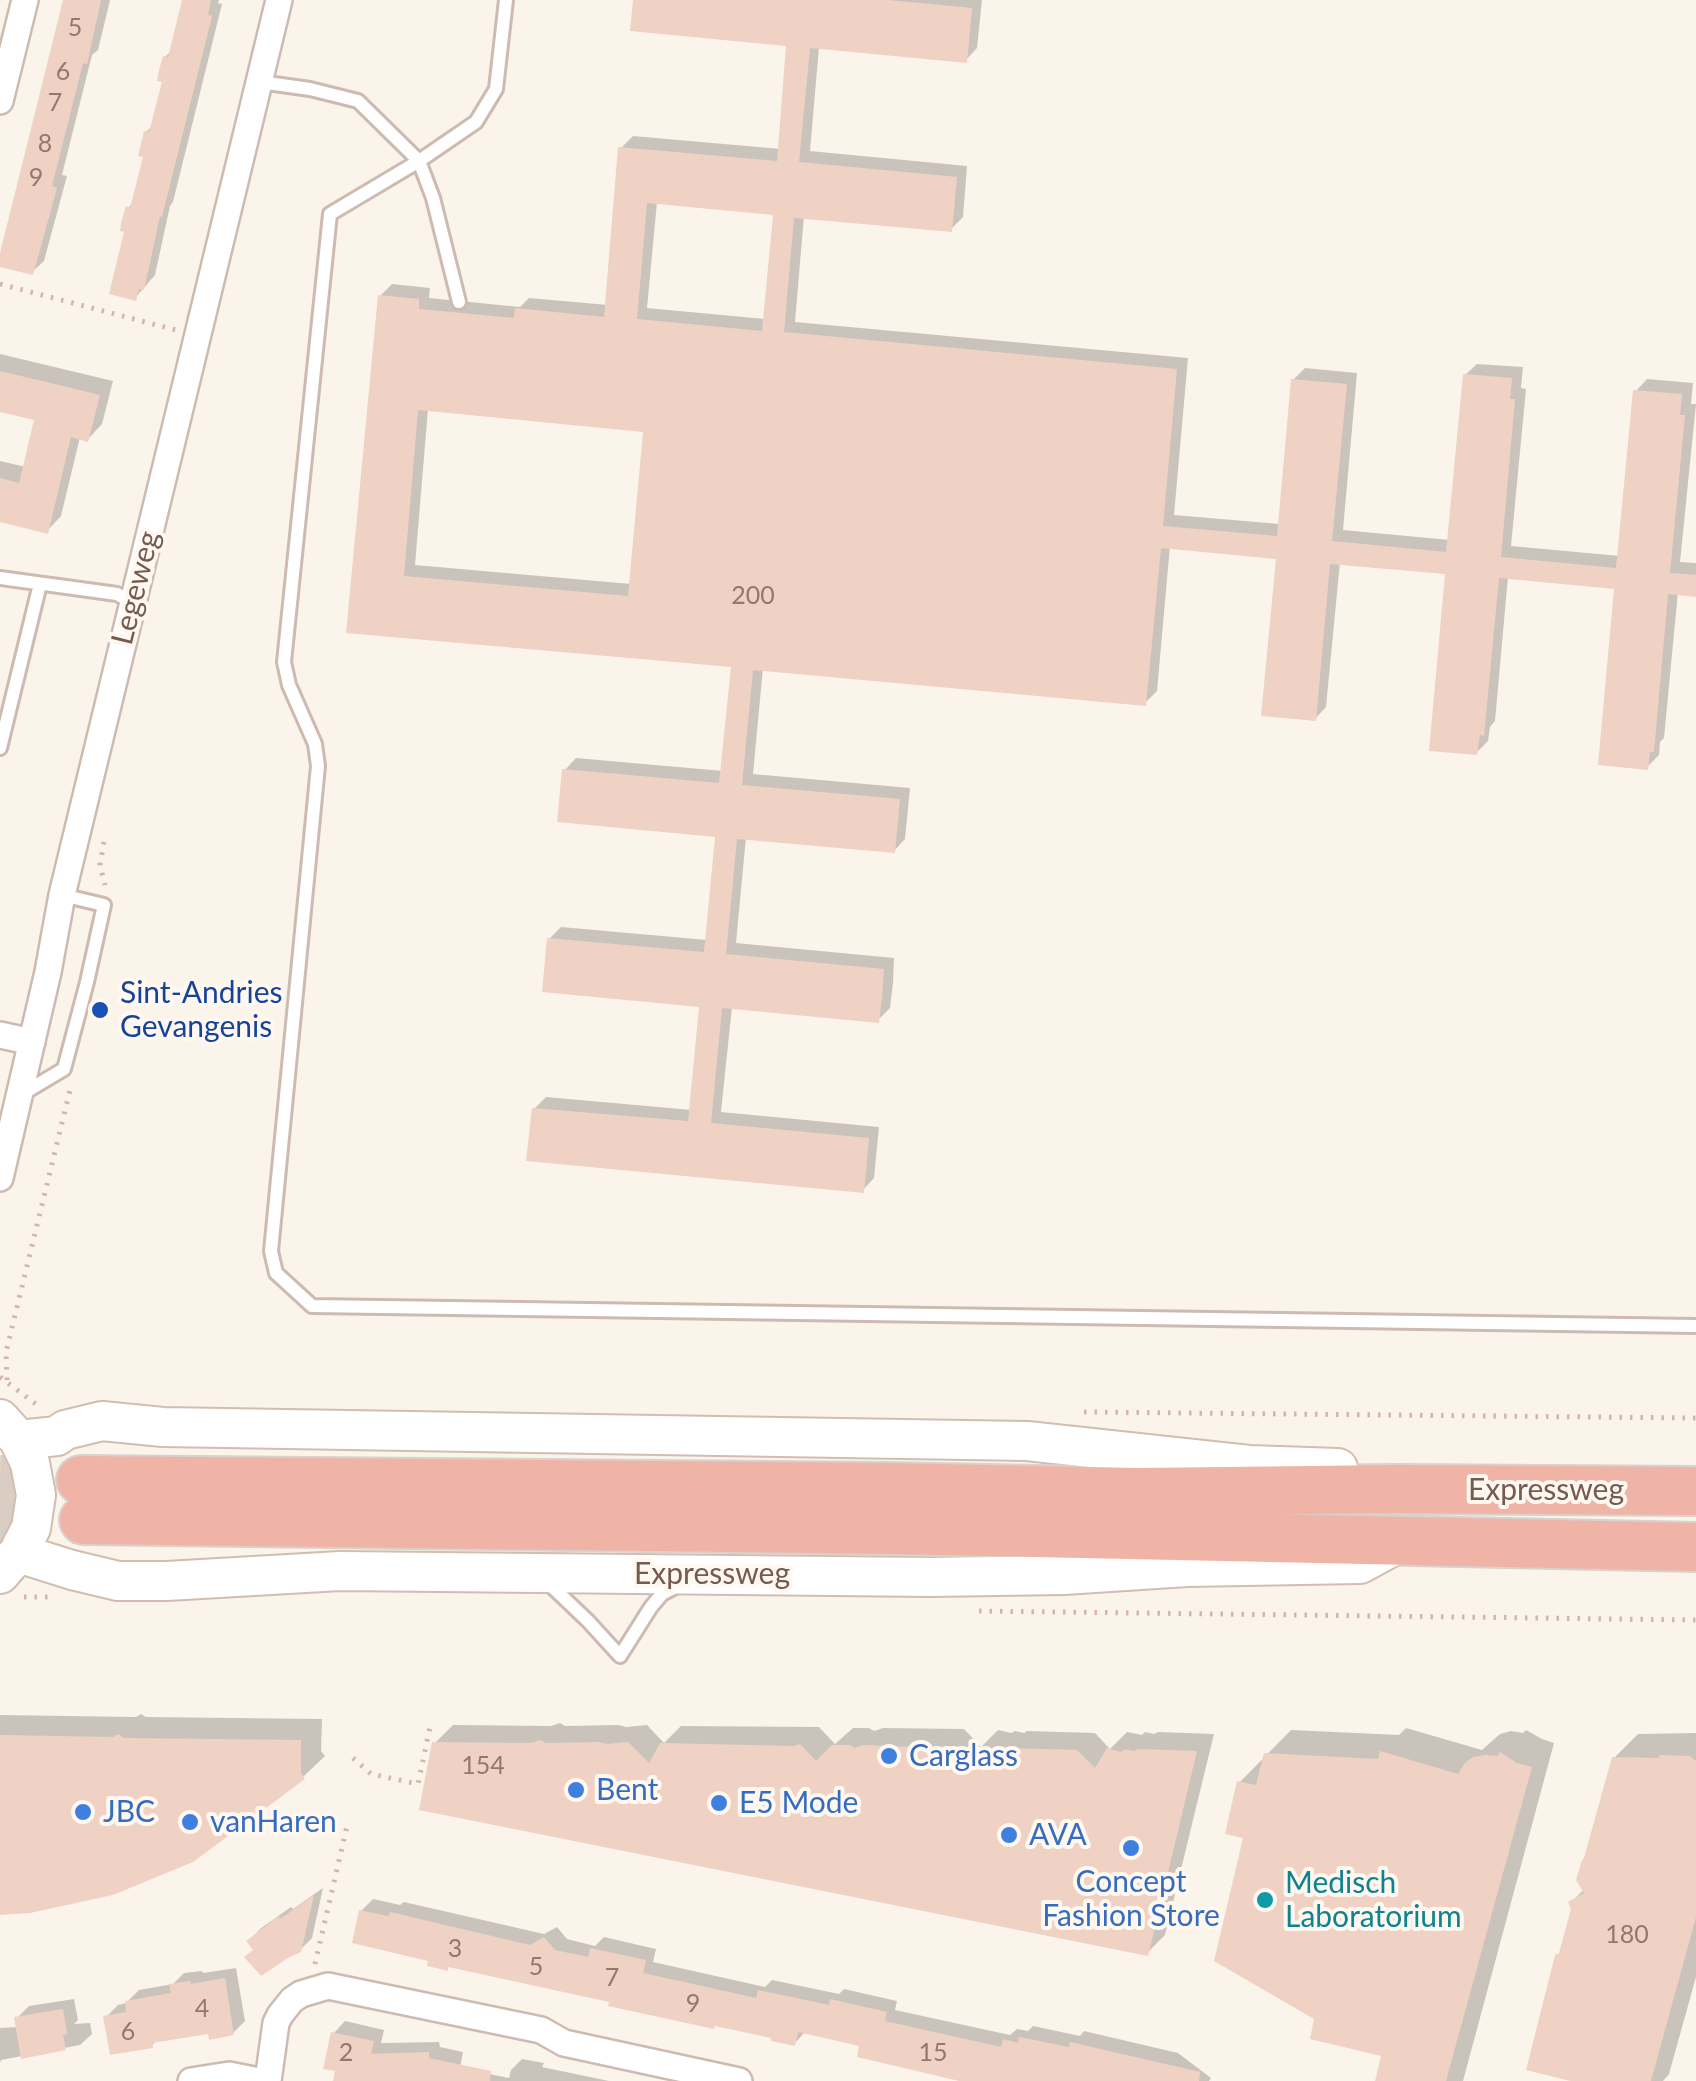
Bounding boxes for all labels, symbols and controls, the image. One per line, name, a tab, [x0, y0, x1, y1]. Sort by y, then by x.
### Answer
house number: 5	[68, 13, 82, 43]
house number: 6	[56, 57, 70, 87]
house number: 7	[48, 88, 62, 118]
house number: 8	[38, 129, 52, 159]
house number: 9	[29, 163, 43, 193]
street label: Legeweg	[105, 527, 167, 649]
house number: 200	[731, 581, 775, 611]
place label: Sint-Andries Gevangenis	[120, 975, 283, 1046]
marker: Sint-Andries Gevangenis	[89, 999, 111, 1021]
street label: Expressweg	[1468, 1472, 1624, 1508]
street label: Expressweg	[634, 1556, 790, 1592]
place label: Carglass	[909, 1738, 1018, 1774]
marker: Carglass	[878, 1745, 900, 1767]
house number: 154	[461, 1751, 505, 1781]
place label: Bent	[596, 1772, 658, 1808]
marker: Bent	[565, 1779, 587, 1801]
place label: E5 Mode	[739, 1785, 858, 1821]
marker: E5 Mode	[708, 1792, 730, 1814]
place label: JBC	[103, 1794, 155, 1830]
marker: JBC	[72, 1801, 94, 1823]
place label: vanHaren	[210, 1804, 337, 1840]
marker: vanHaren	[179, 1811, 201, 1833]
place label: AVA	[1029, 1817, 1087, 1853]
marker: AVA	[998, 1824, 1020, 1846]
marker: Concept Fashion Store	[1120, 1837, 1142, 1859]
place label: Concept Fashion Store	[1042, 1864, 1220, 1934]
place label: Medisch Laboratorium	[1285, 1865, 1462, 1936]
marker: Medisch Laboratorium	[1254, 1889, 1276, 1911]
house number: 180	[1605, 1920, 1649, 1950]
house number: 3	[448, 1934, 462, 1964]
house number: 5	[529, 1952, 543, 1982]
house number: 7	[605, 1963, 619, 1993]
house number: 9	[686, 1989, 700, 2019]
house number: 4	[195, 1994, 209, 2024]
house number: 6	[121, 2017, 135, 2047]
house number: 2	[339, 2038, 353, 2068]
house number: 15	[919, 2038, 947, 2068]

